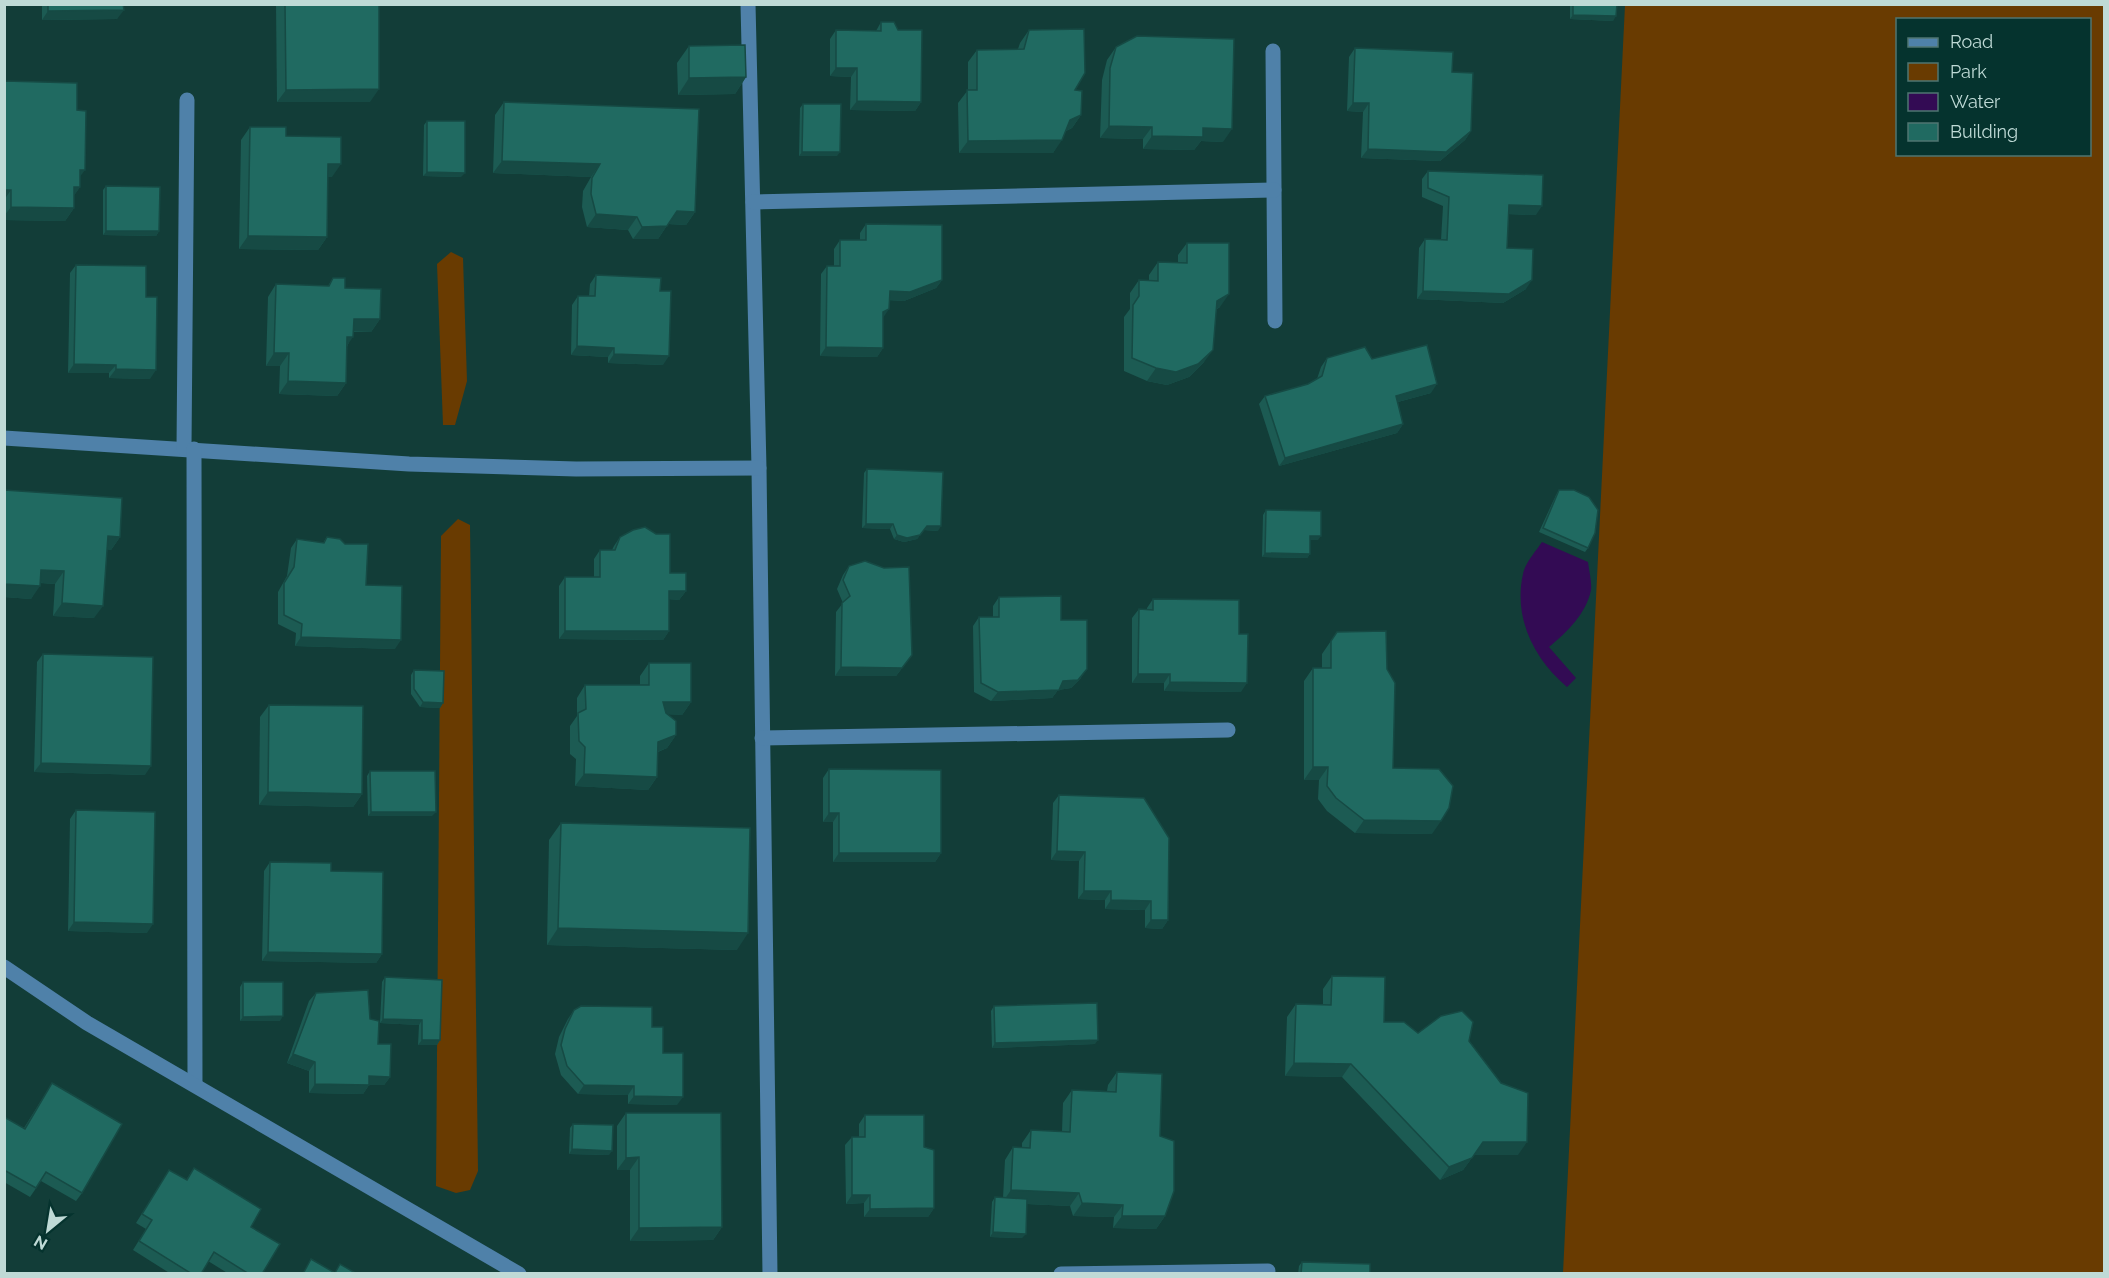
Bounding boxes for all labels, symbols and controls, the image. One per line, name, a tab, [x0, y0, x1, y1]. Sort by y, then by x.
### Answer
legend	[1896, 18, 2091, 156]
text: Road	[1950, 31, 1993, 52]
text: Park	[1950, 61, 1987, 82]
text: Water	[1950, 91, 2001, 112]
text: Building	[1950, 121, 2018, 142]
north arrow	[18, 1200, 78, 1260]
text: N	[31, 1231, 51, 1254]

